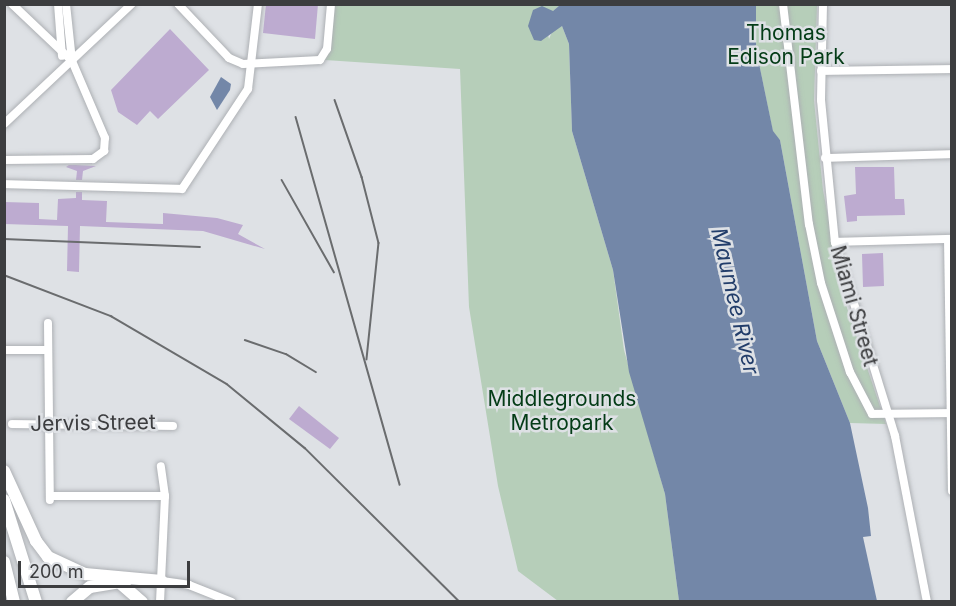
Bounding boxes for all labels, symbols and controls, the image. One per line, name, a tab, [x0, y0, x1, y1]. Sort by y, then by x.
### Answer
park label: Thomas Edison Park	[727, 20, 845, 70]
water label: Maumee River	[705, 225, 765, 377]
street label: Miami Street	[825, 243, 883, 369]
park label: Middlegrounds Metropark	[488, 386, 636, 436]
street label: Jervis Street	[30, 409, 156, 437]
scale bar	[21, 549, 194, 587]
text: 200 m	[29, 561, 84, 582]

